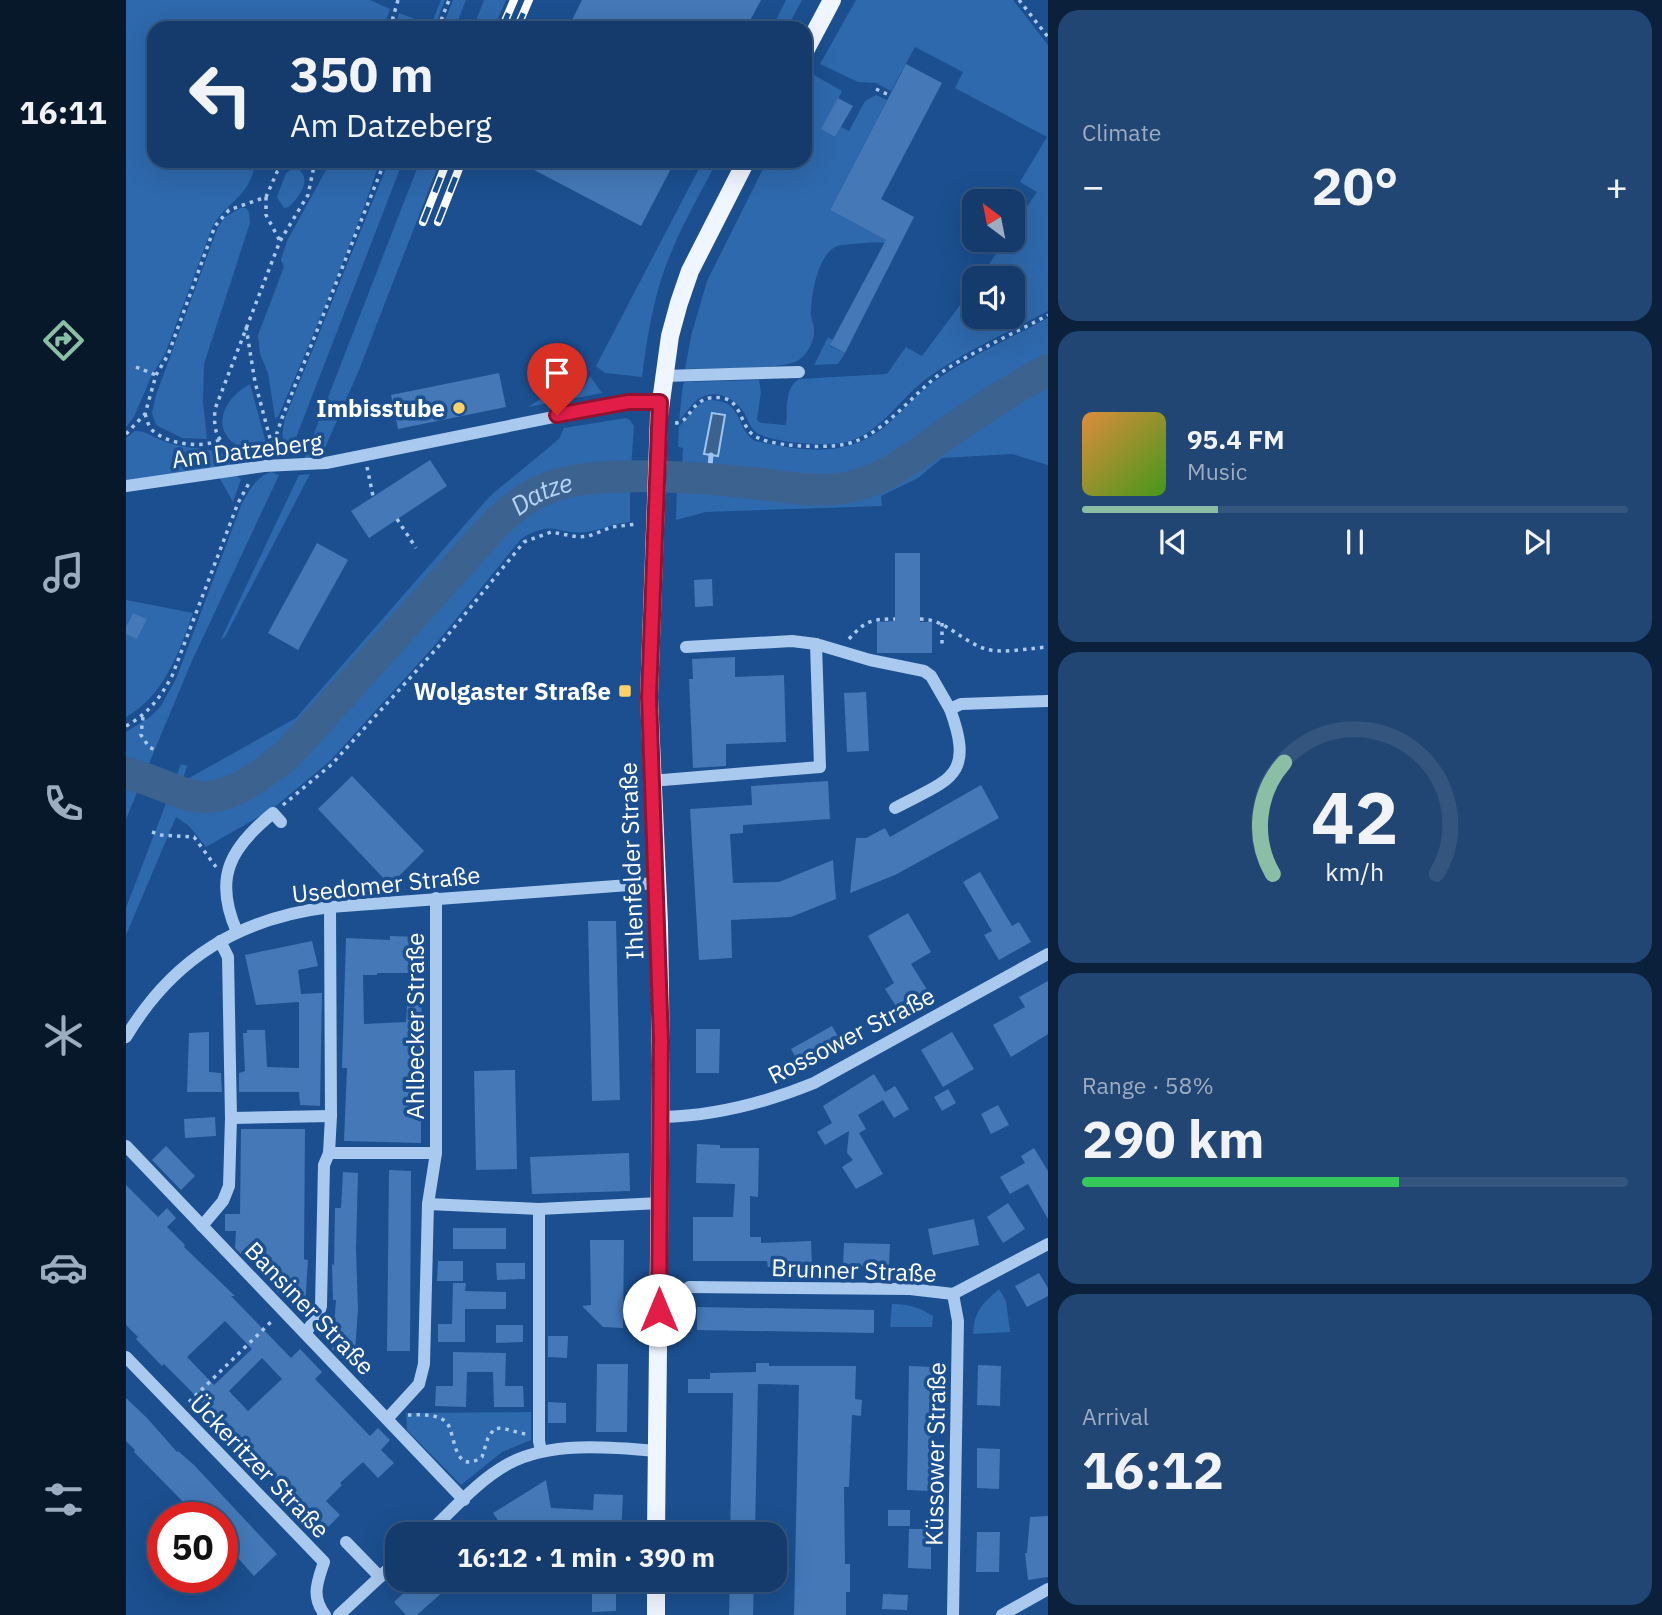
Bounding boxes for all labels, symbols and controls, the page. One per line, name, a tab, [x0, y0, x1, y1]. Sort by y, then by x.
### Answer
text: 350 m	[290, 42, 434, 105]
icon: left	[175, 49, 266, 140]
text: 16:11	[19, 91, 107, 133]
text: Am Datzeberg	[290, 104, 492, 146]
text: Climate	[1082, 117, 1161, 147]
text: 20°	[1312, 152, 1398, 219]
text: −	[1082, 161, 1105, 210]
text: +	[1605, 161, 1628, 210]
north arrow	[962, 189, 1026, 252]
map controls	[962, 189, 1025, 329]
button: sound	[962, 266, 1025, 329]
icon: directions	[39, 316, 88, 365]
pin	[527, 343, 587, 415]
icon: arrive	[538, 354, 576, 392]
place label: Imbisstube	[316, 392, 445, 424]
marker: Imbisstube	[451, 400, 467, 416]
text: 95.4 FM	[1187, 422, 1285, 456]
street label: Am Datzeberg	[170, 425, 324, 475]
text: Music	[1187, 456, 1247, 486]
water label: Datze	[503, 465, 575, 522]
icon: previous	[1154, 523, 1192, 561]
icon: pause	[1336, 523, 1374, 561]
icon: next	[1518, 523, 1556, 561]
icon: music	[39, 548, 88, 597]
place label: Wolgaster Straße	[413, 675, 611, 707]
marker: Wolgaster Straße	[617, 683, 633, 699]
street label: Ihlenfelder Straße	[612, 762, 650, 960]
text: 42	[1311, 769, 1399, 864]
icon: phone	[39, 779, 88, 828]
text: km/h	[1326, 854, 1384, 887]
street label: Usedomer Straße	[290, 858, 482, 910]
street label: Ahlbecker Straße	[399, 932, 431, 1120]
street label: Rossower Straße	[762, 979, 940, 1091]
icon: climate	[39, 1011, 88, 1060]
text: Range · 58%	[1082, 1070, 1214, 1100]
text: 290 km	[1082, 1105, 1264, 1172]
street label: Bansiner Straße	[238, 1234, 382, 1382]
icon: car	[39, 1243, 88, 1292]
street label: Brunner Straße	[771, 1251, 937, 1289]
position arrow	[622, 1273, 696, 1347]
street label: Küssower Straße	[917, 1362, 953, 1546]
street label: Ückeritzer Straße	[183, 1387, 337, 1545]
text: Arrival	[1082, 1401, 1149, 1431]
text: 16:12	[1082, 1436, 1224, 1503]
icon: filters	[39, 1475, 88, 1524]
speed limit sign: 50	[147, 1502, 238, 1593]
text: 16:12 · 1 min · 390 m	[457, 1540, 715, 1574]

